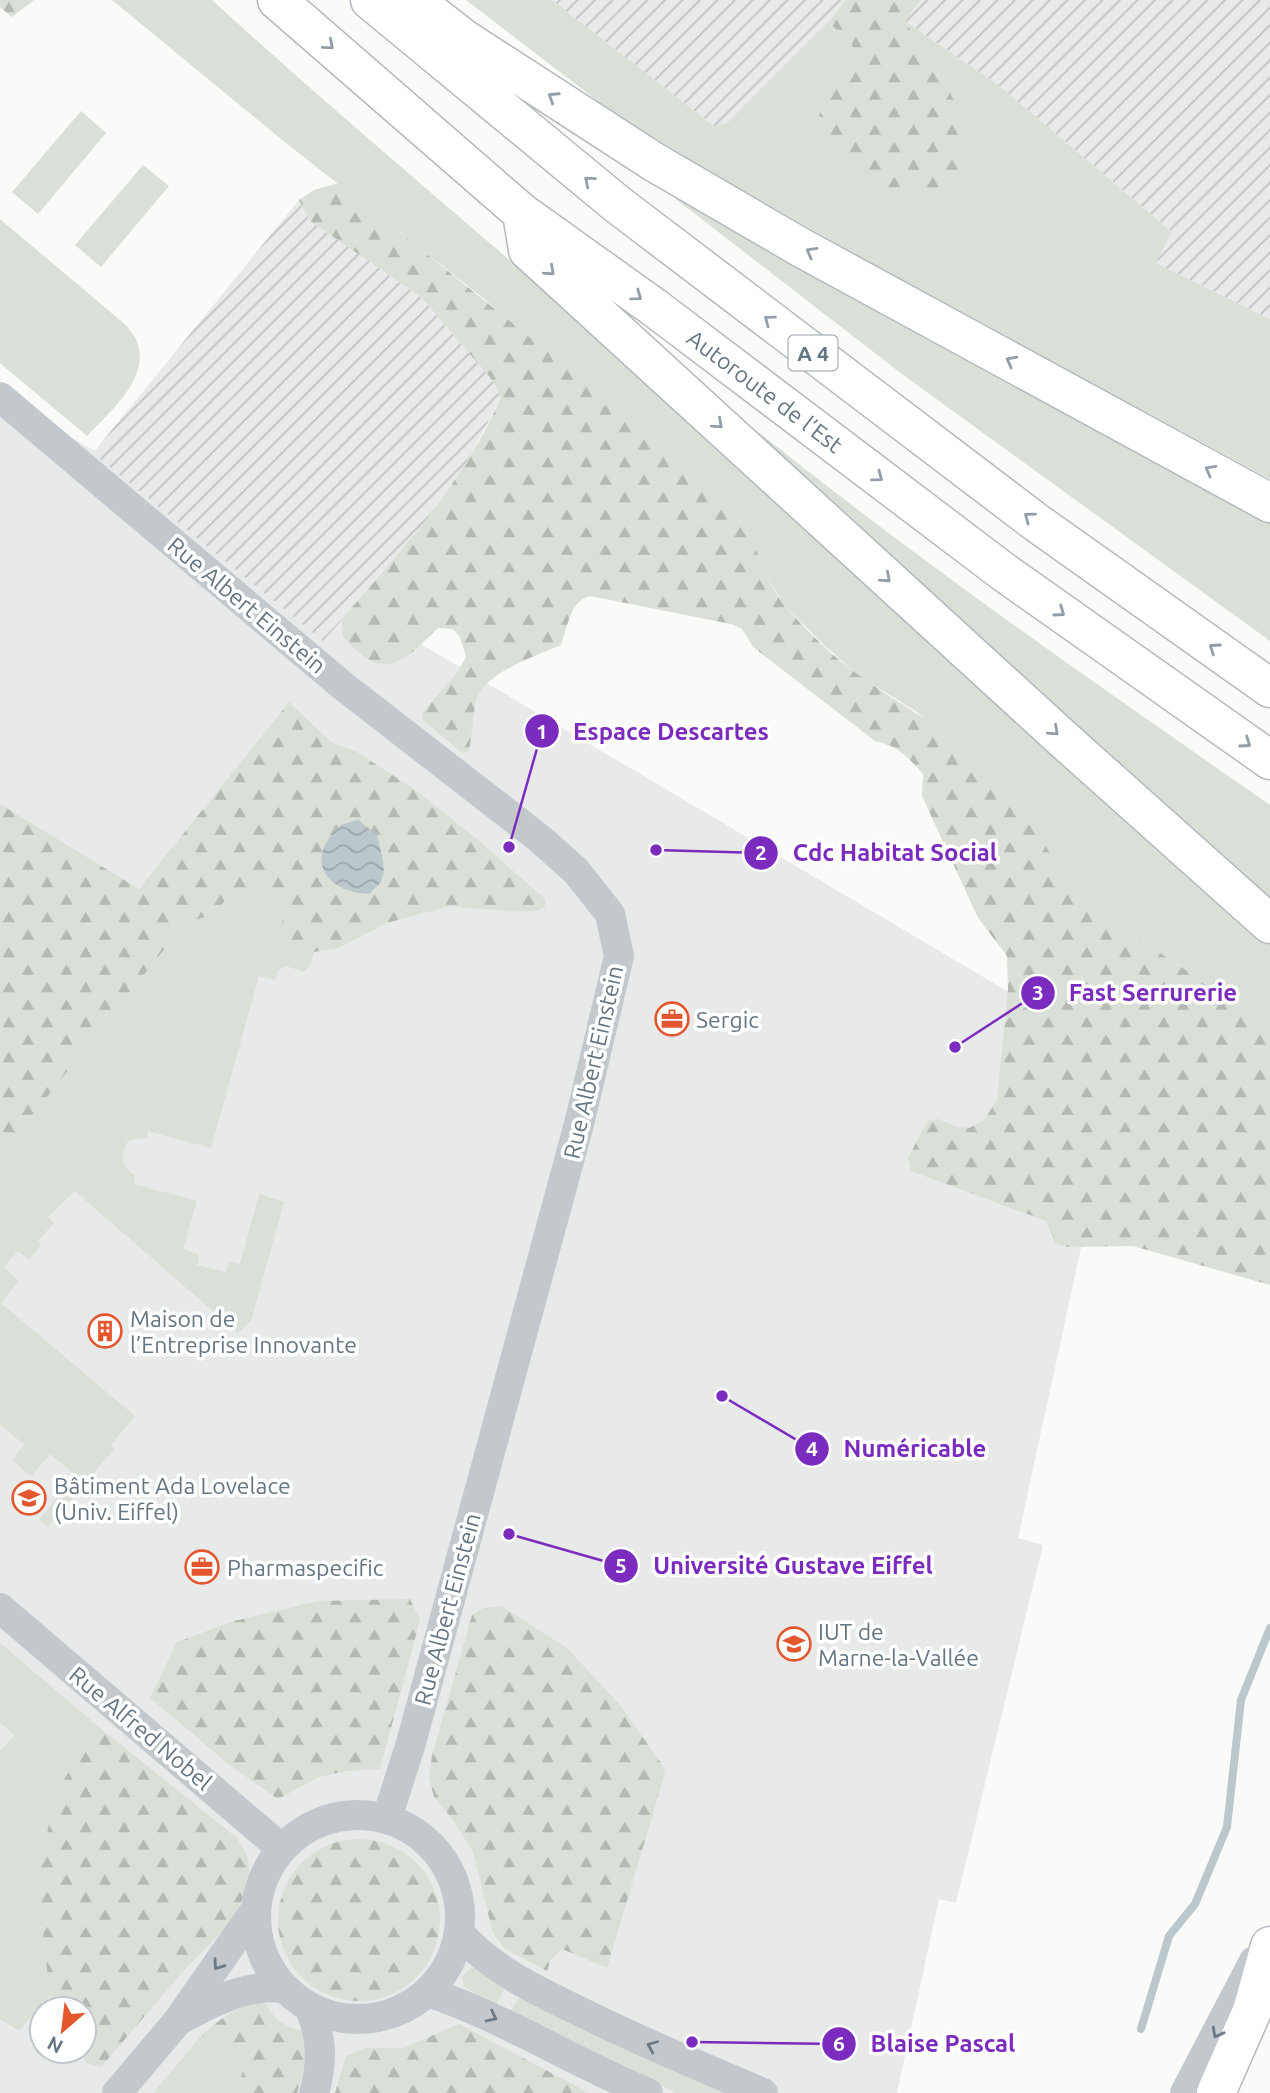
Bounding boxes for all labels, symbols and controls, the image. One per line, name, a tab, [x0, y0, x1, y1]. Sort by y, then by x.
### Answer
one-way arrow	[321, 37, 334, 49]
one-way arrow	[548, 93, 561, 105]
one-way arrow	[585, 177, 598, 189]
one-way arrow	[805, 247, 818, 261]
one-way arrow	[542, 262, 555, 275]
one-way arrow	[629, 287, 642, 300]
one-way arrow	[765, 316, 777, 328]
street label: Autoroute de l’Est	[683, 325, 847, 457]
road number: A 4	[788, 336, 838, 370]
one-way arrow	[1005, 356, 1018, 369]
one-way arrow	[710, 416, 723, 428]
one-way arrow	[1205, 465, 1218, 478]
one-way arrow	[870, 468, 882, 481]
one-way arrow	[1024, 512, 1037, 525]
street label: Rue Albert Einstein	[163, 532, 331, 678]
one-way arrow	[878, 569, 891, 582]
one-way arrow	[1052, 604, 1065, 616]
one-way arrow	[1209, 644, 1222, 656]
callout: Espace Descartes	[525, 709, 783, 754]
text: Espace Descartes	[573, 718, 769, 745]
text: 1	[536, 719, 548, 743]
one-way arrow	[1046, 723, 1059, 735]
one-way arrow	[1238, 735, 1251, 747]
callout: Cdc Habitat Social	[743, 830, 1011, 875]
text: Cdc Habitat Social	[793, 839, 997, 866]
text: 2	[755, 840, 767, 864]
street label: Rue Albert Einstein	[559, 963, 627, 1161]
callout: Fast Serrurerie	[1020, 970, 1251, 1015]
text: Fast Serrurerie	[1069, 979, 1237, 1006]
text: 3	[1032, 980, 1044, 1004]
office icon: Sergic	[653, 1000, 691, 1038]
place label: Sergic	[696, 1007, 759, 1032]
place label: Maison de l’Entreprise Innovante	[130, 1306, 357, 1357]
building icon: Maison de l’Entreprise Innovante	[86, 1312, 124, 1350]
callout: Numéricable	[795, 1426, 1001, 1471]
text: Numéricable	[844, 1435, 986, 1462]
text: 4	[806, 1436, 818, 1460]
place label: Bâtiment Ada Lovelace (Univ. Eiffel)	[54, 1473, 291, 1525]
school or university icon: Bâtiment Ada Lovelace (Univ. Eiffel)	[10, 1479, 48, 1517]
street label: Rue Albert Einstein	[409, 1510, 485, 1708]
callout: Université Gustave Eiffel	[604, 1543, 946, 1588]
office icon: Pharmaspecific	[183, 1548, 221, 1586]
text: Université Gustave Eiffel	[653, 1552, 933, 1579]
text: 5	[615, 1553, 627, 1577]
place label: Pharmaspecific	[227, 1555, 384, 1580]
place label: IUT de Marne-la-Vallée	[818, 1619, 979, 1670]
school or university icon: IUT de Marne-la-Vallée	[775, 1625, 813, 1663]
street label: Rue Alfred Nobel	[65, 1661, 217, 1795]
one-way arrow	[214, 1957, 226, 1970]
north arrow	[28, 1995, 98, 2065]
one-way arrow	[485, 2008, 497, 2022]
callout: Blaise Pascal	[822, 2021, 1029, 2066]
one-way arrow	[1211, 2026, 1225, 2039]
text: Blaise Pascal	[871, 2030, 1015, 2057]
text: 6	[833, 2031, 845, 2055]
text: N	[44, 2032, 66, 2058]
one-way arrow	[646, 2040, 659, 2054]

